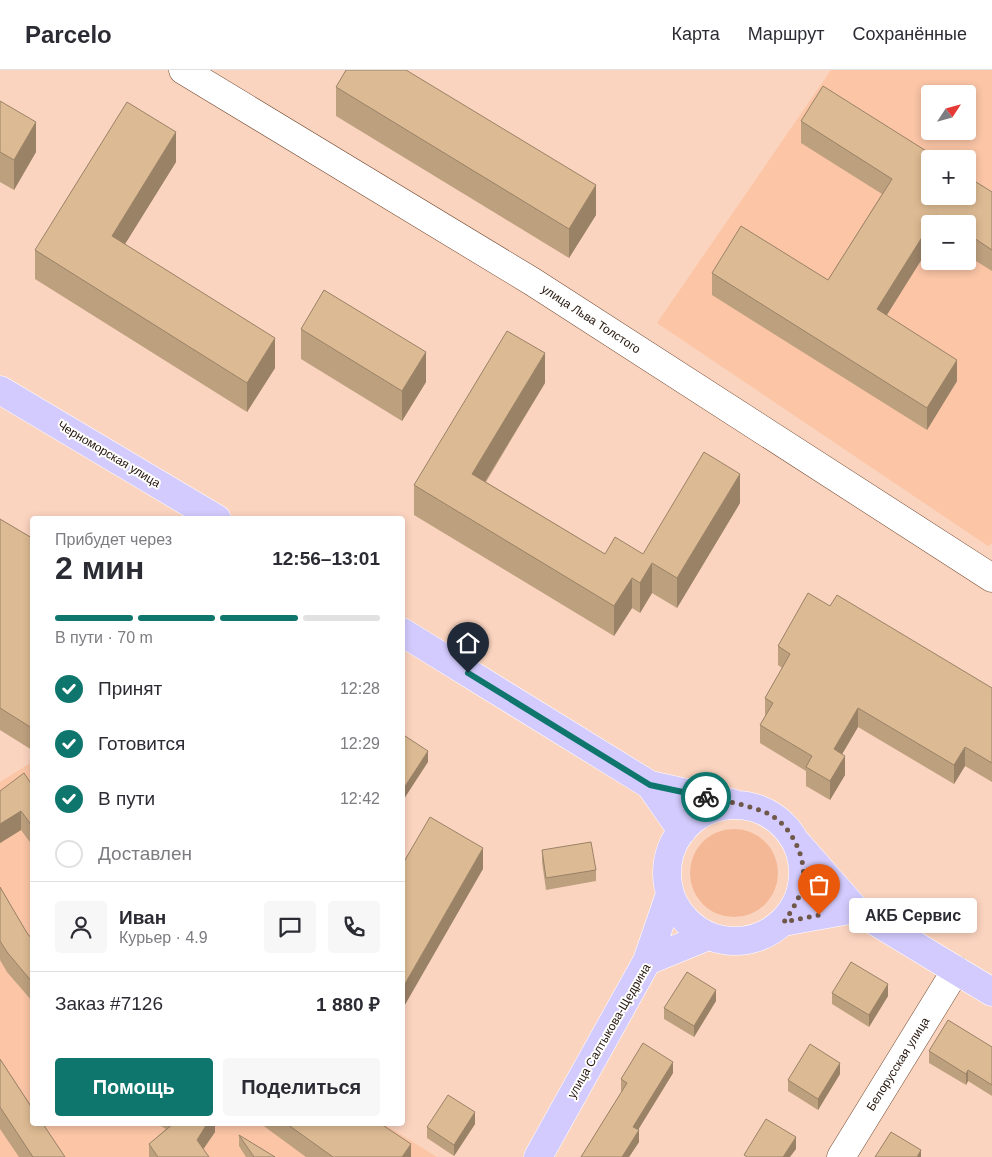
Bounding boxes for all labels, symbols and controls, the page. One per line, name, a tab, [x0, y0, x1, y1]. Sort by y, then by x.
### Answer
text: Parcelo	[25, 21, 112, 48]
text: Карта	[672, 24, 720, 44]
text: Маршрут	[748, 24, 824, 44]
text: Сохранённые	[852, 24, 967, 44]
north arrow	[921, 85, 976, 140]
map controls	[921, 85, 976, 270]
button: +	[921, 150, 976, 205]
button: −	[921, 215, 976, 270]
street label: улица Льва Толстого	[539, 282, 643, 356]
street label: Черноморская улица	[55, 418, 163, 490]
text: Прибудет через	[55, 531, 172, 548]
text: 12:56–13:01	[272, 548, 380, 569]
text: 2 мин	[55, 550, 144, 586]
pin	[447, 622, 489, 673]
text: В пути · 70 m	[55, 629, 153, 646]
icon: home	[454, 629, 482, 657]
icon: check	[55, 675, 83, 703]
text: Принят	[98, 678, 162, 699]
text: 12:28	[340, 680, 380, 697]
icon: check	[55, 730, 83, 758]
text: Готовится	[98, 733, 185, 754]
text: 12:29	[340, 735, 380, 752]
courier	[681, 772, 731, 822]
icon: bike	[692, 783, 720, 811]
icon: check	[55, 785, 83, 813]
text: В пути	[98, 788, 155, 809]
text: 12:42	[340, 790, 380, 807]
text: Доставлен	[98, 843, 192, 864]
pin	[798, 864, 840, 915]
icon: bag	[805, 871, 833, 899]
callout: АКБ Сервис	[849, 898, 976, 932]
button: person	[55, 901, 107, 953]
button: chat	[264, 901, 316, 953]
button: phone	[328, 901, 380, 953]
text: Иван	[119, 907, 166, 928]
text: АКБ Сервис	[865, 907, 961, 924]
text: Курьер · 4.9	[119, 929, 208, 946]
street label: улица Салтыкова-Щедрина	[565, 961, 654, 1101]
text: Заказ #7126	[55, 993, 163, 1014]
text: 1 880 ₽	[316, 994, 380, 1015]
street label: Белорусская улица	[864, 1014, 933, 1113]
button: Помощь	[55, 1058, 213, 1116]
button: Поделиться	[223, 1058, 380, 1116]

